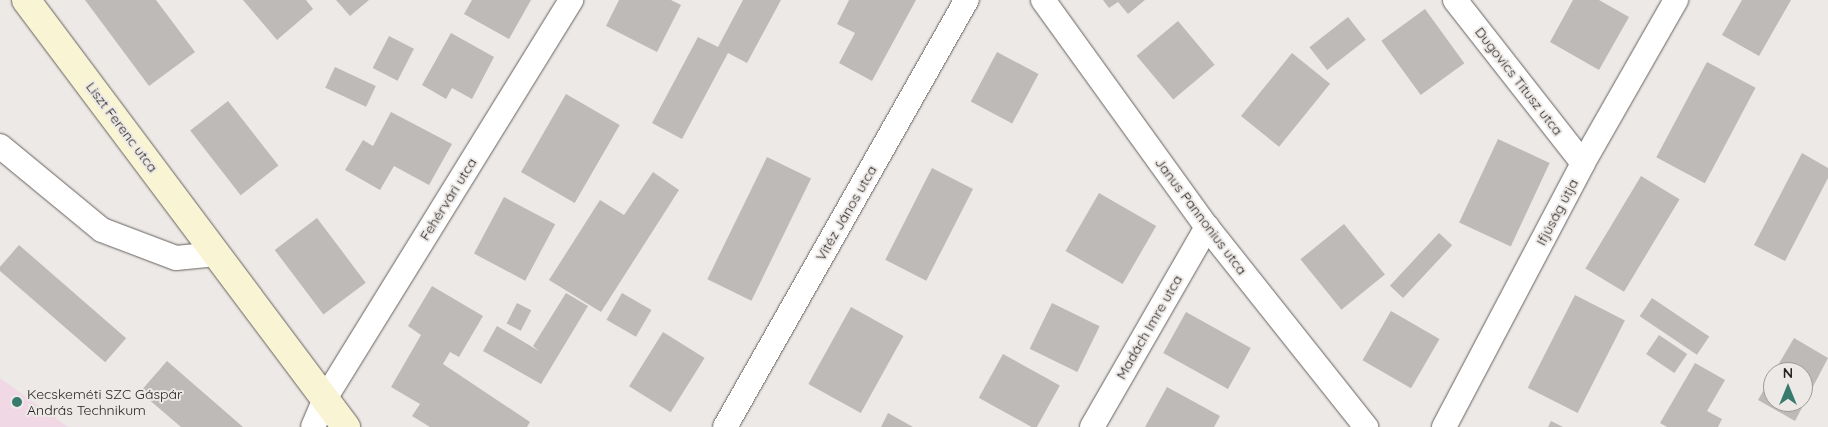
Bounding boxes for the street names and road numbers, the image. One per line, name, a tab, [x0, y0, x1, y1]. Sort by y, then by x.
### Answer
street label: Dugovics Titusz utca	[1472, 24, 1566, 138]
street label: Liszt Ferenc utca	[83, 79, 161, 175]
street label: Janus Pannonius utca	[1152, 154, 1250, 278]
street label: Fehérvári utca	[416, 155, 480, 243]
street label: Vitéz János utca	[812, 162, 880, 264]
street label: Ifjúság útja	[1532, 176, 1582, 248]
street label: Madách Imre utca	[1112, 272, 1186, 382]

